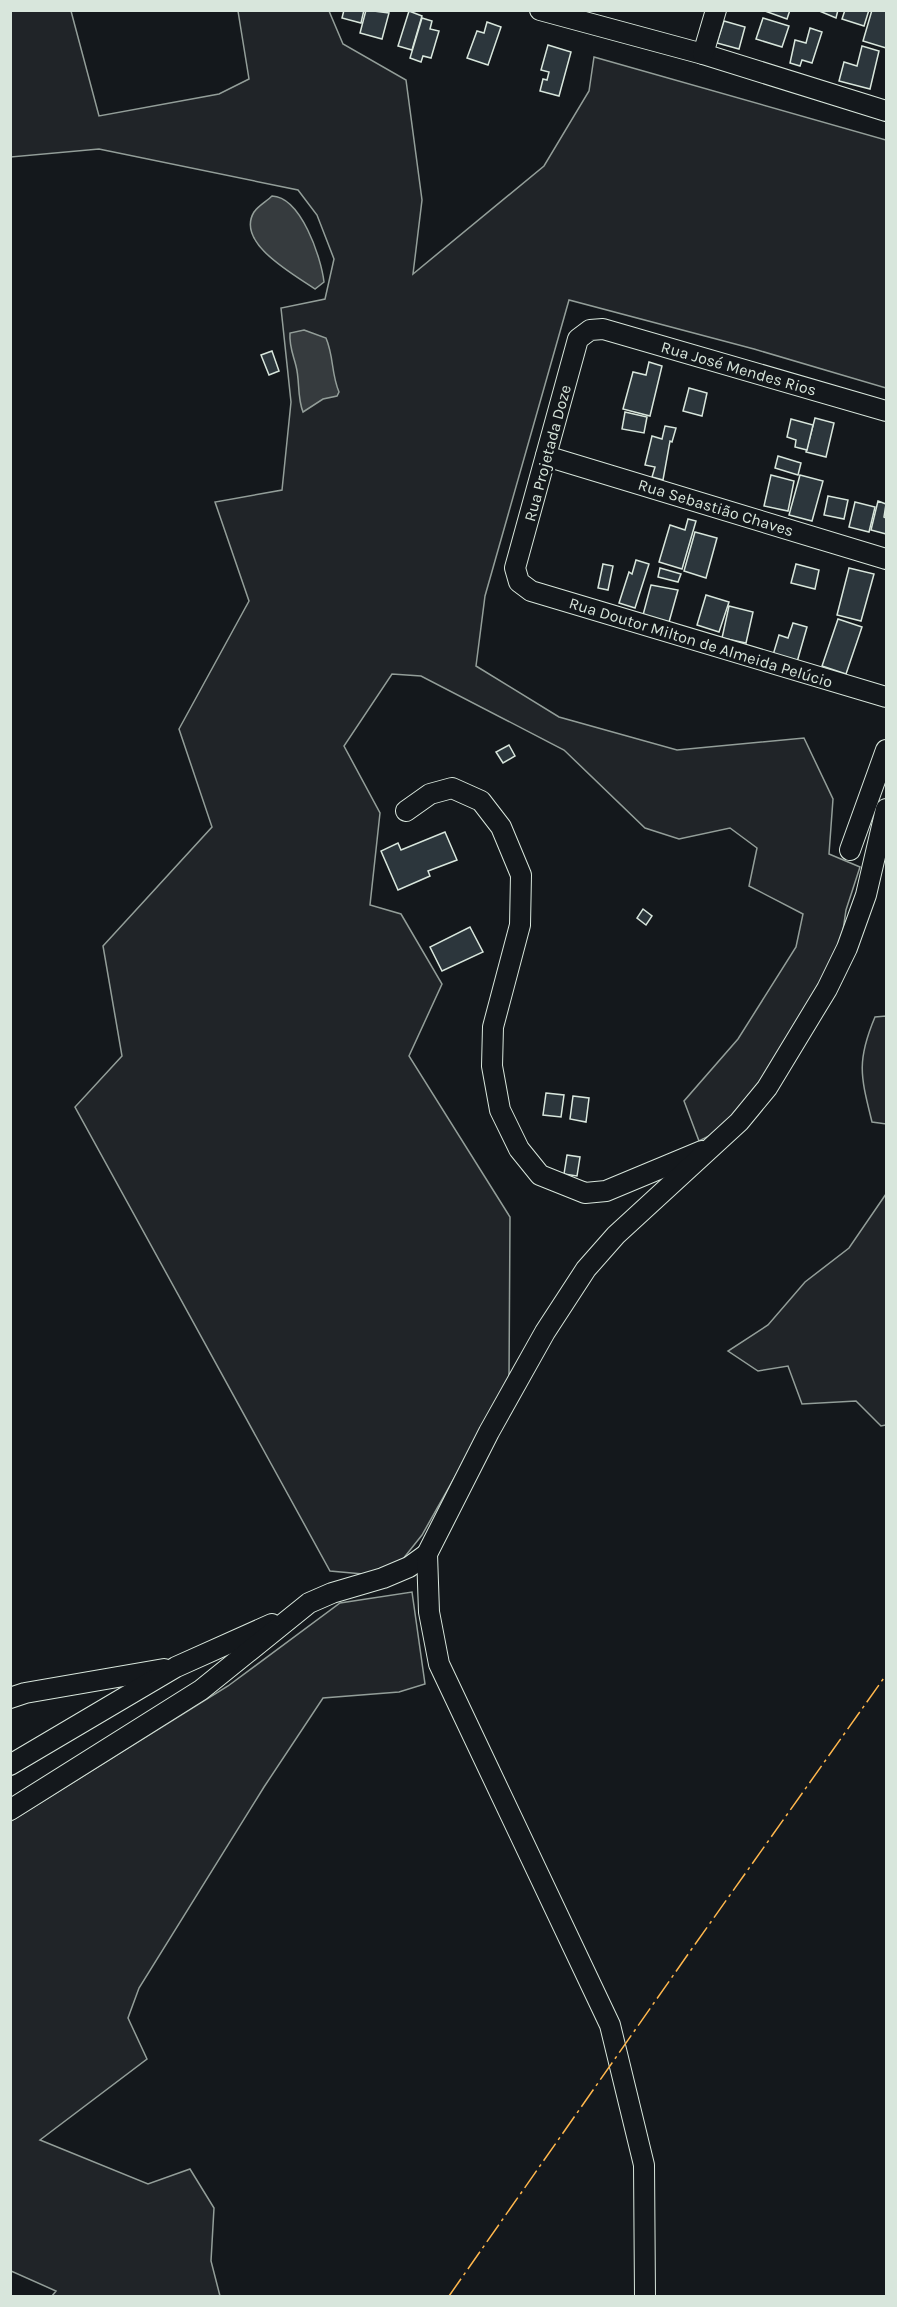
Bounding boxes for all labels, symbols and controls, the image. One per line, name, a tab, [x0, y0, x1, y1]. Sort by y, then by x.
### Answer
street label: Rua José Mendes Rios	[659, 337, 819, 400]
street label: Rua Projetada Doze	[520, 383, 575, 524]
street label: Rua Sebastião Chaves	[636, 475, 796, 540]
street label: Rua Doutor Milton de Almeida Pelúcio	[567, 593, 835, 692]

